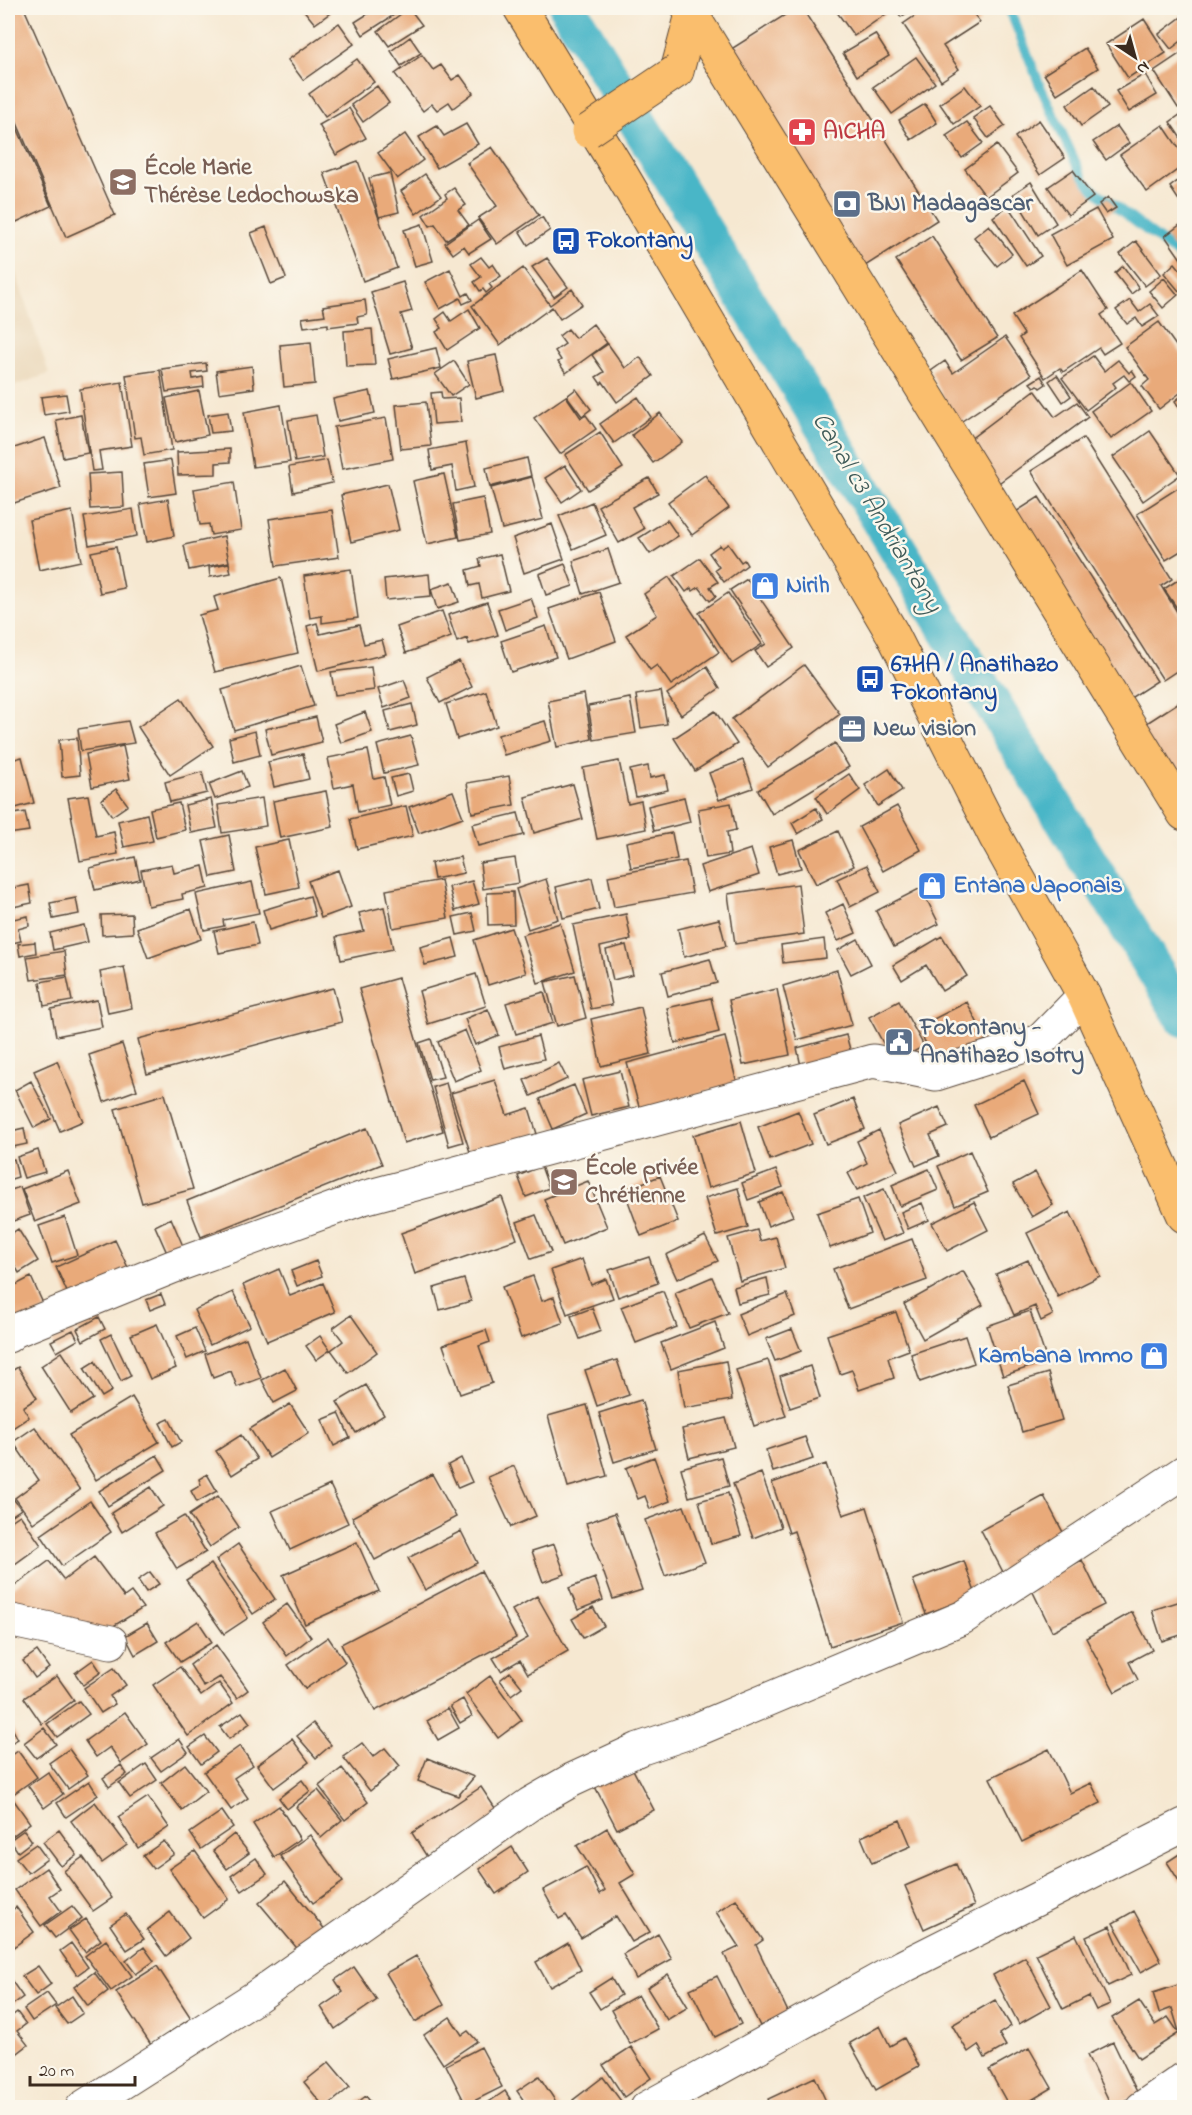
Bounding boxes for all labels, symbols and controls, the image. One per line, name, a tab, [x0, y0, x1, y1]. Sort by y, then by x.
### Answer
north arrow	[1105, 27, 1165, 87]
text: N	[1131, 55, 1154, 81]
place label: AICHA	[823, 115, 886, 150]
pharmacy icon: AICHA	[786, 116, 818, 148]
place label: École Marie Thérèse Ledochowska	[144, 151, 359, 214]
school or university icon: École Marie Thérèse Ledochowska	[107, 166, 139, 198]
place label: BNI Madagascar	[867, 187, 1034, 223]
bank icon: BNI Madagascar	[831, 188, 863, 220]
place label: Fokontany	[586, 224, 693, 260]
bus stop icon: Fokontany	[550, 225, 582, 257]
water label: Canal c3 Andriantany	[801, 406, 951, 621]
place label: Nirih	[786, 569, 830, 604]
shop icon: Nirih	[749, 570, 781, 602]
place label: 67HA / Anatihazo Fokontany	[890, 648, 1058, 712]
bus stop icon: 67HA / Anatihazo Fokontany	[854, 663, 886, 695]
place label: New vision	[873, 712, 976, 747]
office icon: New vision	[836, 713, 868, 745]
place label: Entana Japonais	[953, 869, 1123, 904]
shop icon: Entana Japonais	[916, 870, 948, 902]
place label: Fokontany - Anatihazo Isotry	[919, 1011, 1084, 1075]
public building icon: Fokontany - Anatihazo Isotry	[883, 1026, 915, 1058]
place label: École privée Chrétienne	[585, 1151, 700, 1214]
school or university icon: École privée Chrétienne	[548, 1166, 580, 1198]
place label: Kambana Immo	[978, 1339, 1133, 1374]
shop icon: Kambana Immo	[1138, 1340, 1170, 1372]
scale bar	[30, 2049, 135, 2087]
text: 20 m	[39, 2059, 74, 2085]

